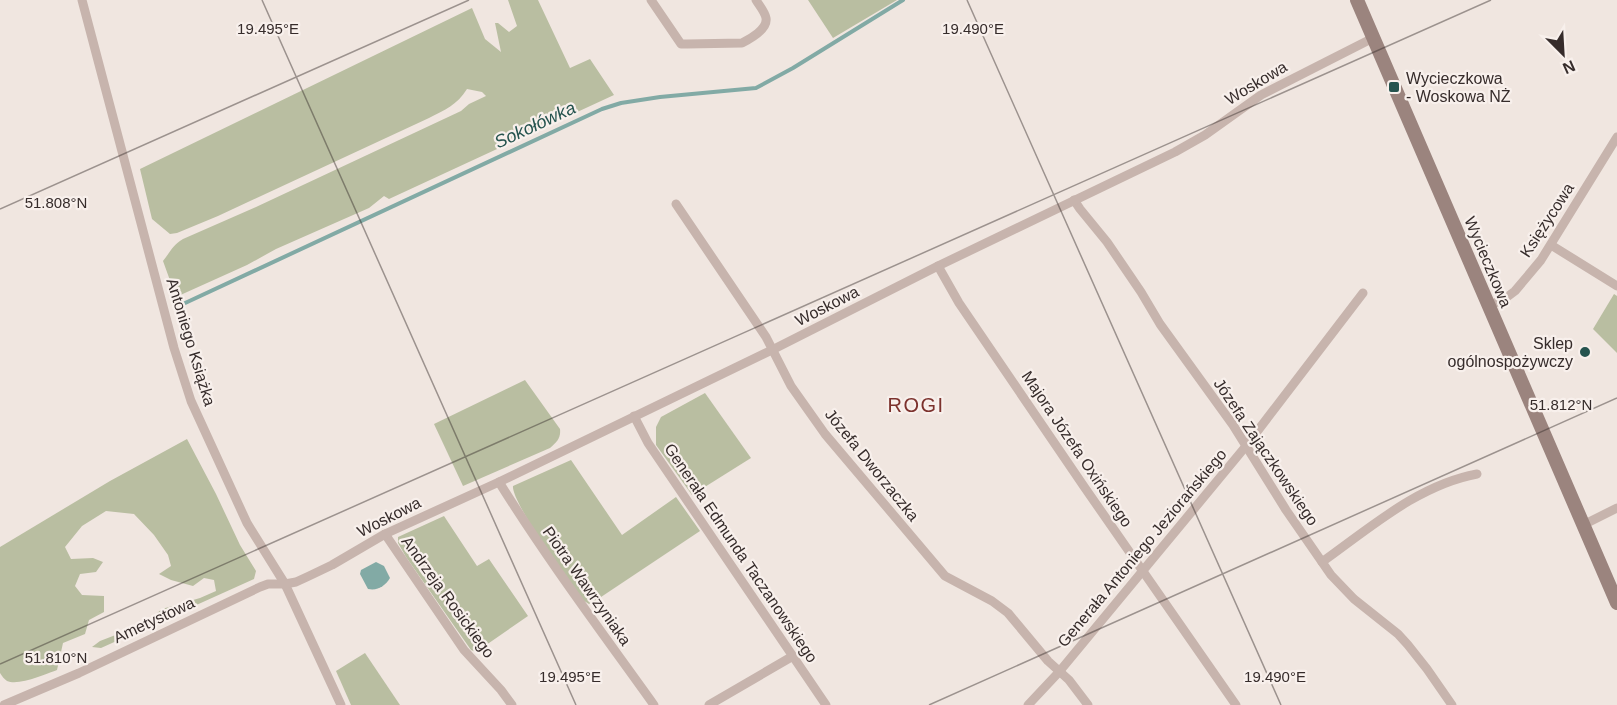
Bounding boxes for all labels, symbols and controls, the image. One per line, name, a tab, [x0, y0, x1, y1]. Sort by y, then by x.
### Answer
text: 19.495°E	[237, 20, 299, 37]
text: 19.490°E	[942, 20, 1004, 37]
north arrow	[1533, 24, 1593, 84]
text: N	[1560, 57, 1578, 77]
street label: Woskowa	[1222, 58, 1290, 108]
place label: Wycieczkowa - Woskowa NŻ	[1406, 70, 1511, 105]
marker: Wycieczkowa - Woskowa NŻ	[1387, 80, 1401, 94]
water label: Sokołówka	[491, 98, 579, 152]
street label: Księżycowa	[1517, 180, 1577, 260]
text: 51.808°N	[25, 194, 87, 211]
street label: Wycieczkowa	[1461, 214, 1515, 310]
street label: Antoniego Książka	[163, 276, 219, 408]
street label: Woskowa	[792, 283, 862, 329]
place label: Sklep ogólnospożywczy	[1448, 335, 1573, 370]
marker: Sklep ogólnospożywczy	[1578, 345, 1592, 359]
street label: Majora Józefa Oxińskiego	[1018, 368, 1136, 530]
street label: Józefa Zajączkowskiego	[1210, 375, 1322, 529]
district label: ROGI	[887, 394, 945, 416]
text: 51.812°N	[1530, 396, 1592, 413]
street label: Józefa Dworzaczka	[822, 406, 922, 524]
street label: Generała Edmunda Taczanowskiego	[661, 440, 821, 666]
street label: Generała Antoniego Jeziorańskiego	[1054, 446, 1230, 650]
street label: Woskowa	[354, 494, 424, 540]
street label: Piotra Wawrzyniaka	[540, 523, 634, 649]
street label: Andrzeja Rosickiego	[398, 533, 498, 661]
street label: Ametystowa	[111, 594, 197, 646]
text: 51.810°N	[25, 649, 87, 666]
text: 19.495°E	[539, 668, 601, 685]
text: 19.490°E	[1244, 668, 1306, 685]

